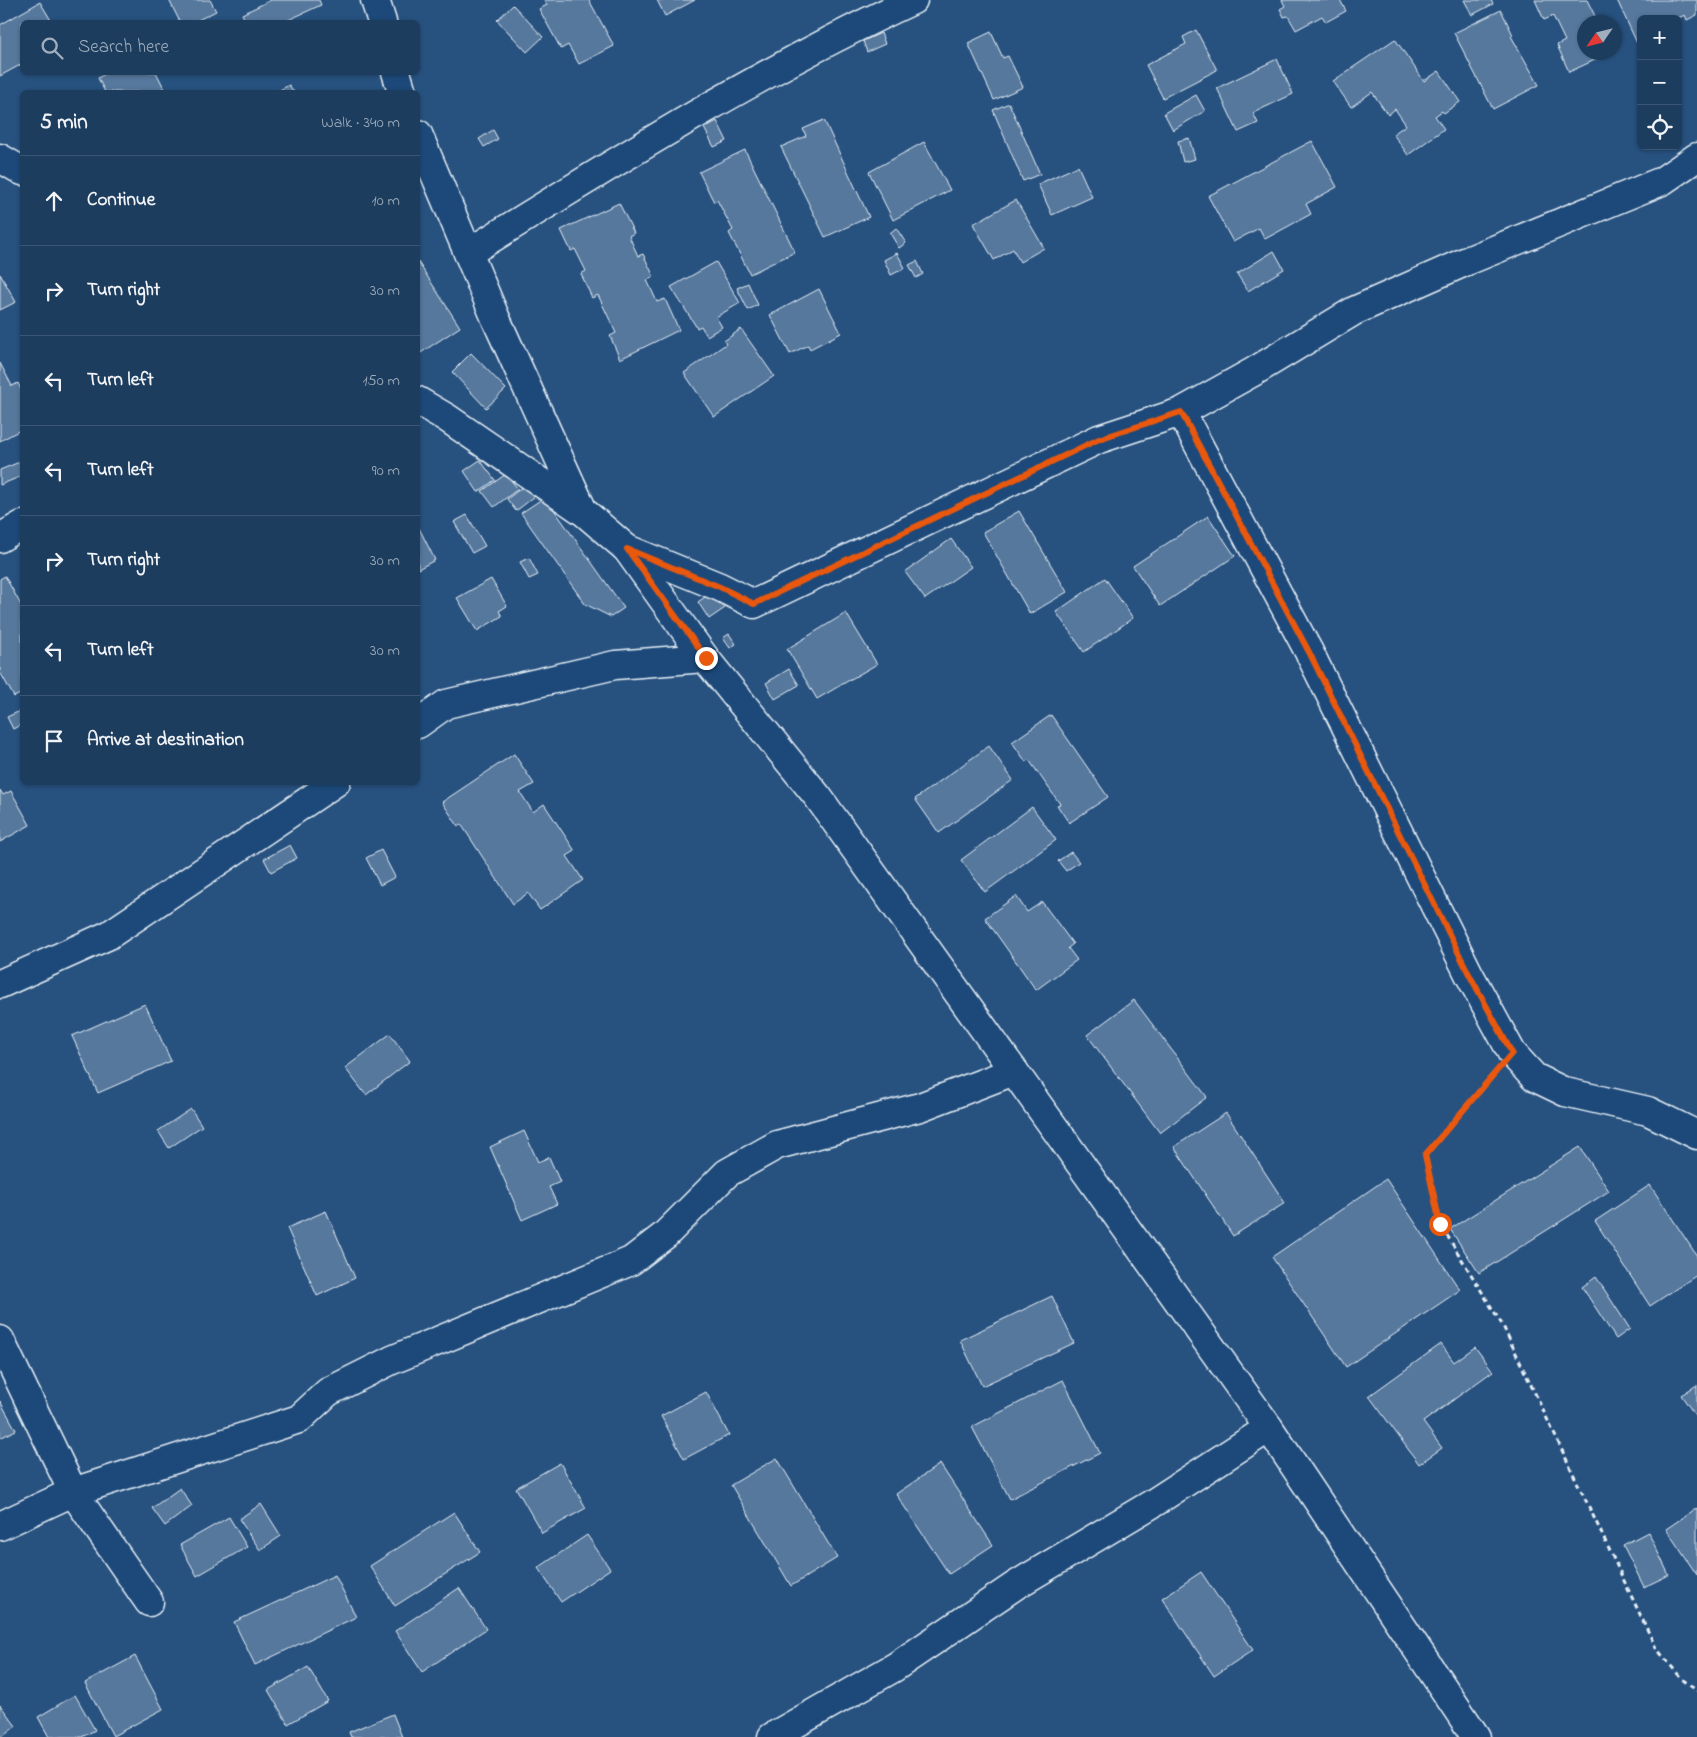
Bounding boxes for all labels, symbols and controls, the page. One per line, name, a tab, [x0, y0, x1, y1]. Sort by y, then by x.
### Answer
north arrow	[1577, 15, 1622, 60]
map controls	[1637, 15, 1682, 150]
button: +	[1637, 15, 1682, 60]
search box	[20, 20, 420, 75]
icon: search	[38, 34, 66, 62]
text: Search here	[78, 34, 169, 61]
button: −	[1637, 60, 1682, 105]
button: locate	[1637, 105, 1682, 150]
text: 5 min	[40, 108, 88, 138]
text: Walk · 340 m	[321, 111, 400, 135]
icon: ahead	[40, 187, 68, 215]
text: Continue	[87, 187, 155, 214]
text: 10 m	[372, 189, 400, 213]
icon: right	[40, 277, 68, 305]
text: Turn right	[87, 277, 160, 304]
text: 30 m	[370, 279, 400, 303]
icon: left	[40, 367, 68, 395]
text: Turn left	[87, 367, 154, 394]
text: 150 m	[362, 369, 400, 393]
icon: left	[40, 457, 68, 485]
text: Turn left	[87, 457, 154, 484]
text: 90 m	[372, 459, 400, 483]
icon: right	[40, 547, 68, 575]
text: Turn right	[87, 547, 160, 574]
text: 30 m	[370, 549, 400, 573]
icon: left	[40, 637, 68, 665]
text: Turn left	[87, 637, 154, 664]
text: 30 m	[370, 639, 400, 663]
route end	[695, 647, 718, 670]
icon: arrive	[40, 727, 68, 755]
text: Arrive at destination	[87, 727, 244, 754]
route start	[1429, 1213, 1452, 1236]

